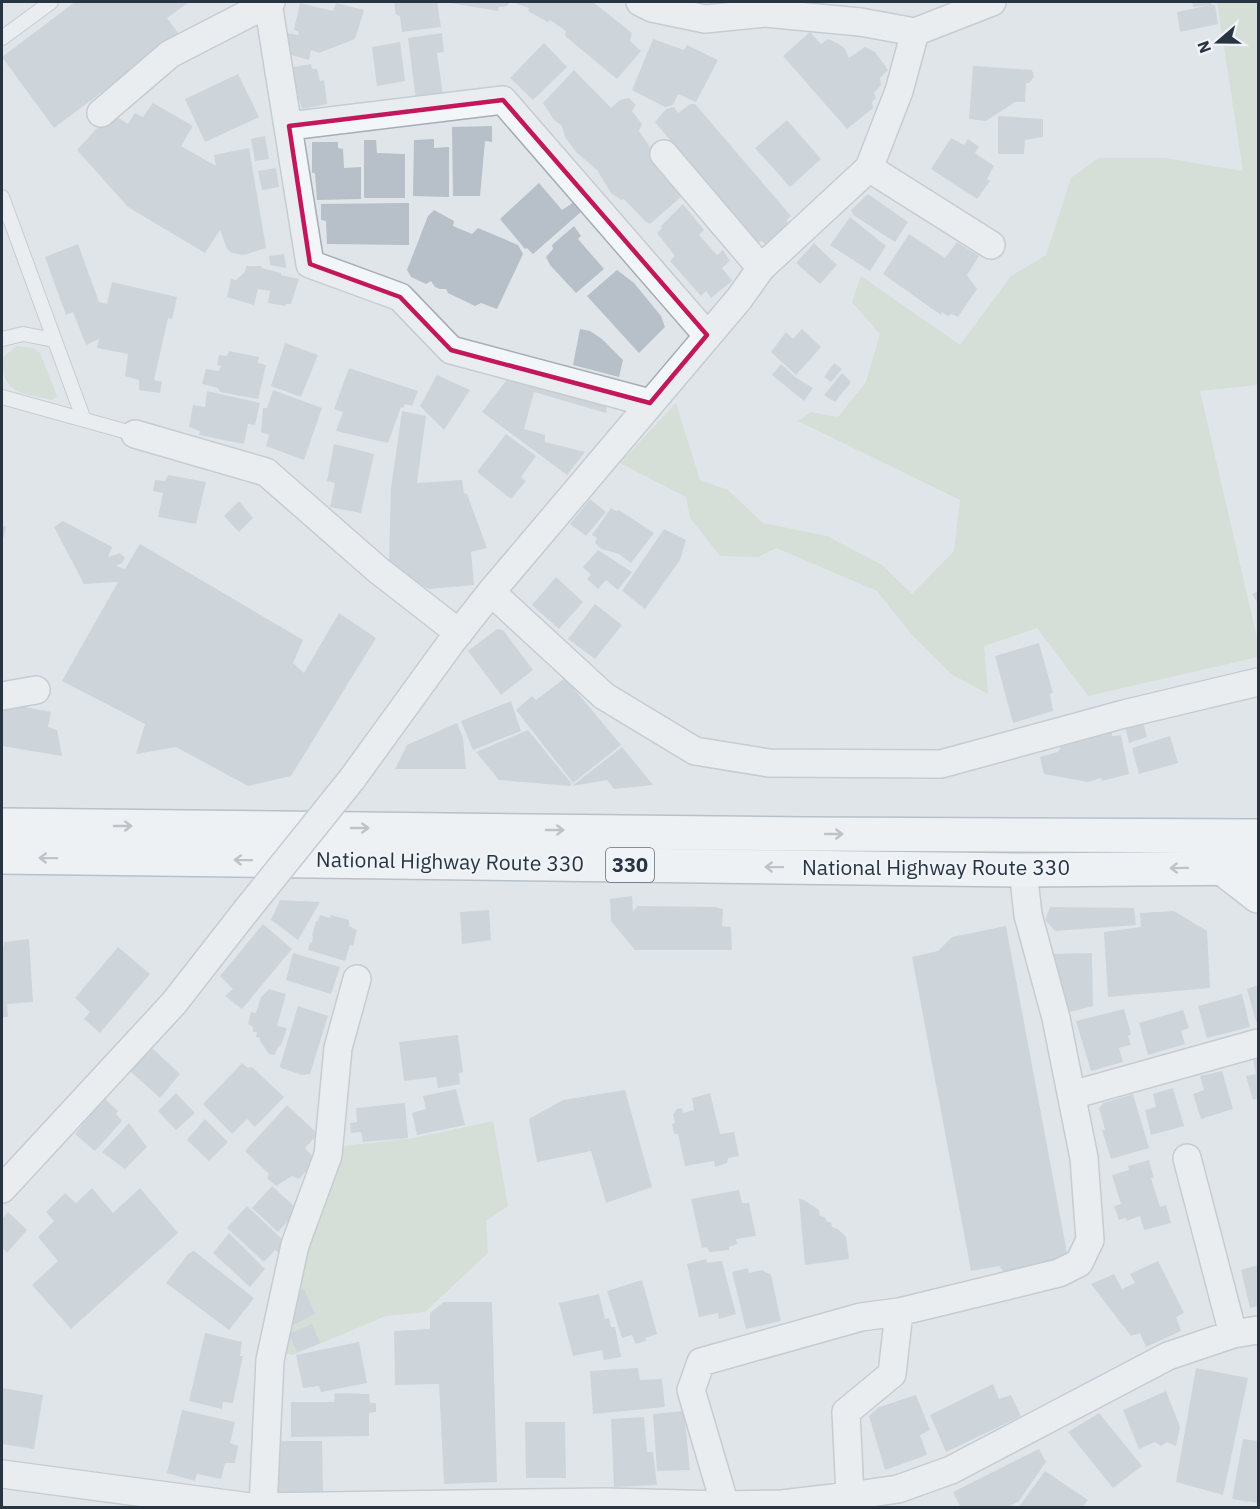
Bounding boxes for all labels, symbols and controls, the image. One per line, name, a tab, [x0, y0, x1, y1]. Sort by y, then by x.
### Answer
north arrow	[1188, 12, 1248, 72]
text: N	[1193, 38, 1215, 56]
one-way arrow	[112, 820, 132, 832]
one-way arrow	[349, 822, 369, 834]
one-way arrow	[544, 824, 564, 836]
one-way arrow	[823, 828, 843, 840]
street label: National Highway Route 330	[316, 845, 584, 877]
road number: 330	[606, 848, 654, 882]
one-way arrow	[39, 852, 59, 864]
street label: National Highway Route 330	[802, 853, 1070, 881]
one-way arrow	[234, 854, 254, 865]
one-way arrow	[765, 861, 785, 873]
one-way arrow	[1170, 862, 1190, 874]

